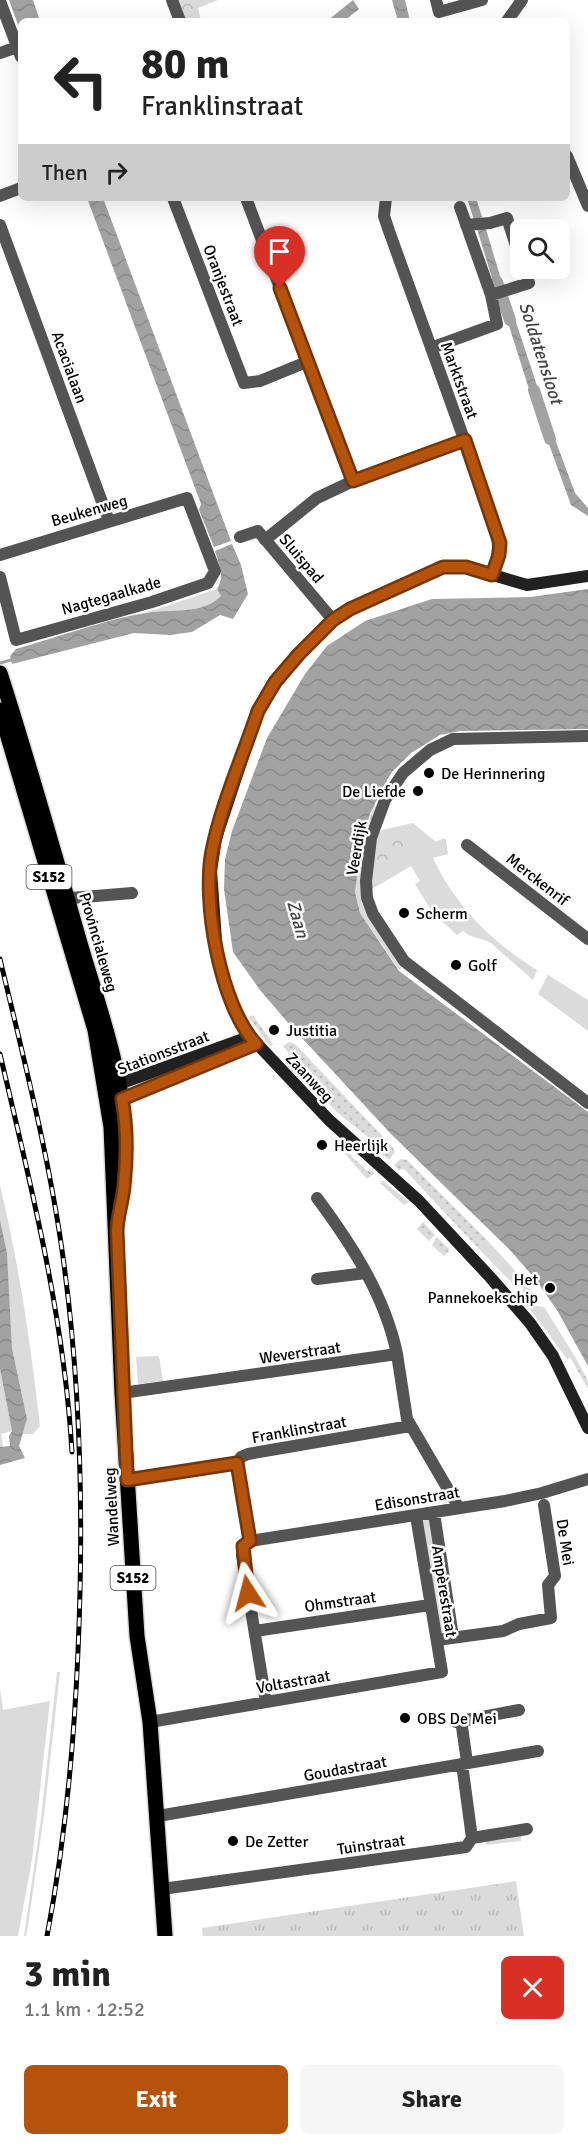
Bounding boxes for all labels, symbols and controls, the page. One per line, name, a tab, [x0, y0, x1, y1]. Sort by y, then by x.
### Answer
text: 80 m	[141, 39, 230, 90]
icon: left	[42, 42, 120, 120]
text: Franklinstraat	[141, 90, 303, 123]
icon: right	[100, 156, 133, 189]
text: Then	[42, 159, 88, 186]
map controls	[510, 219, 570, 279]
button: search	[510, 219, 570, 279]
pin	[254, 226, 305, 288]
icon: arrive	[263, 235, 296, 268]
street label: Oranjestraat	[198, 242, 248, 329]
water label: Soldatensloot	[514, 299, 569, 409]
street label: Acacialaan	[47, 329, 91, 406]
street label: Marktstraat	[436, 339, 482, 422]
street label: Beukenweg	[49, 491, 130, 531]
street label: Sluispad	[275, 530, 328, 587]
street label: Nagtegaalkade	[59, 572, 163, 620]
place label: De Herinnering	[441, 764, 545, 784]
marker: De Herinnering	[422, 766, 436, 780]
place label: De Liefde	[342, 782, 406, 802]
marker: De Liefde	[411, 784, 425, 798]
street label: Veerdijk	[342, 819, 372, 877]
street label: Merckenrif	[502, 849, 573, 911]
road number: S152	[26, 865, 72, 889]
street label: Provincialeweg	[74, 890, 122, 995]
water label: Zaan	[282, 898, 314, 941]
place label: Scherm	[416, 904, 468, 924]
marker: Scherm	[397, 906, 411, 920]
place label: Golf	[468, 956, 497, 976]
marker: Golf	[449, 958, 463, 972]
place label: Justitia	[286, 1021, 337, 1041]
marker: Justitia	[267, 1023, 281, 1037]
street label: Stationsstraat	[115, 1026, 212, 1080]
street label: Zaanweg	[281, 1048, 337, 1107]
place label: Heerlijk	[334, 1136, 388, 1156]
marker: Heerlijk	[315, 1138, 329, 1152]
place label: Het Pannekoekschip	[428, 1270, 538, 1308]
marker: Het Pannekoekschip	[543, 1281, 557, 1295]
street label: Weverstraat	[258, 1337, 342, 1369]
street label: Franklinstraat	[250, 1412, 349, 1448]
street label: Wandelweg	[100, 1467, 124, 1547]
street label: Edisonstraat	[373, 1482, 461, 1516]
street label: De Mei	[551, 1517, 579, 1567]
street label: Ampèrestraat	[427, 1544, 461, 1639]
position arrow	[216, 1561, 280, 1625]
road number: S152	[110, 1566, 156, 1590]
street label: Ohmstraat	[303, 1587, 378, 1617]
street label: Voltastraat	[255, 1666, 332, 1698]
place label: OBS De Mei	[417, 1709, 497, 1729]
marker: OBS De Mei	[398, 1711, 412, 1725]
street label: Goudastraat	[302, 1752, 389, 1786]
street label: Tuinstraat	[336, 1830, 407, 1860]
place label: De Zetter	[245, 1832, 309, 1852]
marker: De Zetter	[226, 1834, 240, 1848]
text: 3 min	[24, 1952, 111, 1997]
button: close	[501, 1956, 564, 2019]
text: 1.1 km · 12:52	[24, 1997, 145, 2022]
button: Exit	[24, 2065, 288, 2134]
button: Share	[300, 2065, 564, 2134]

